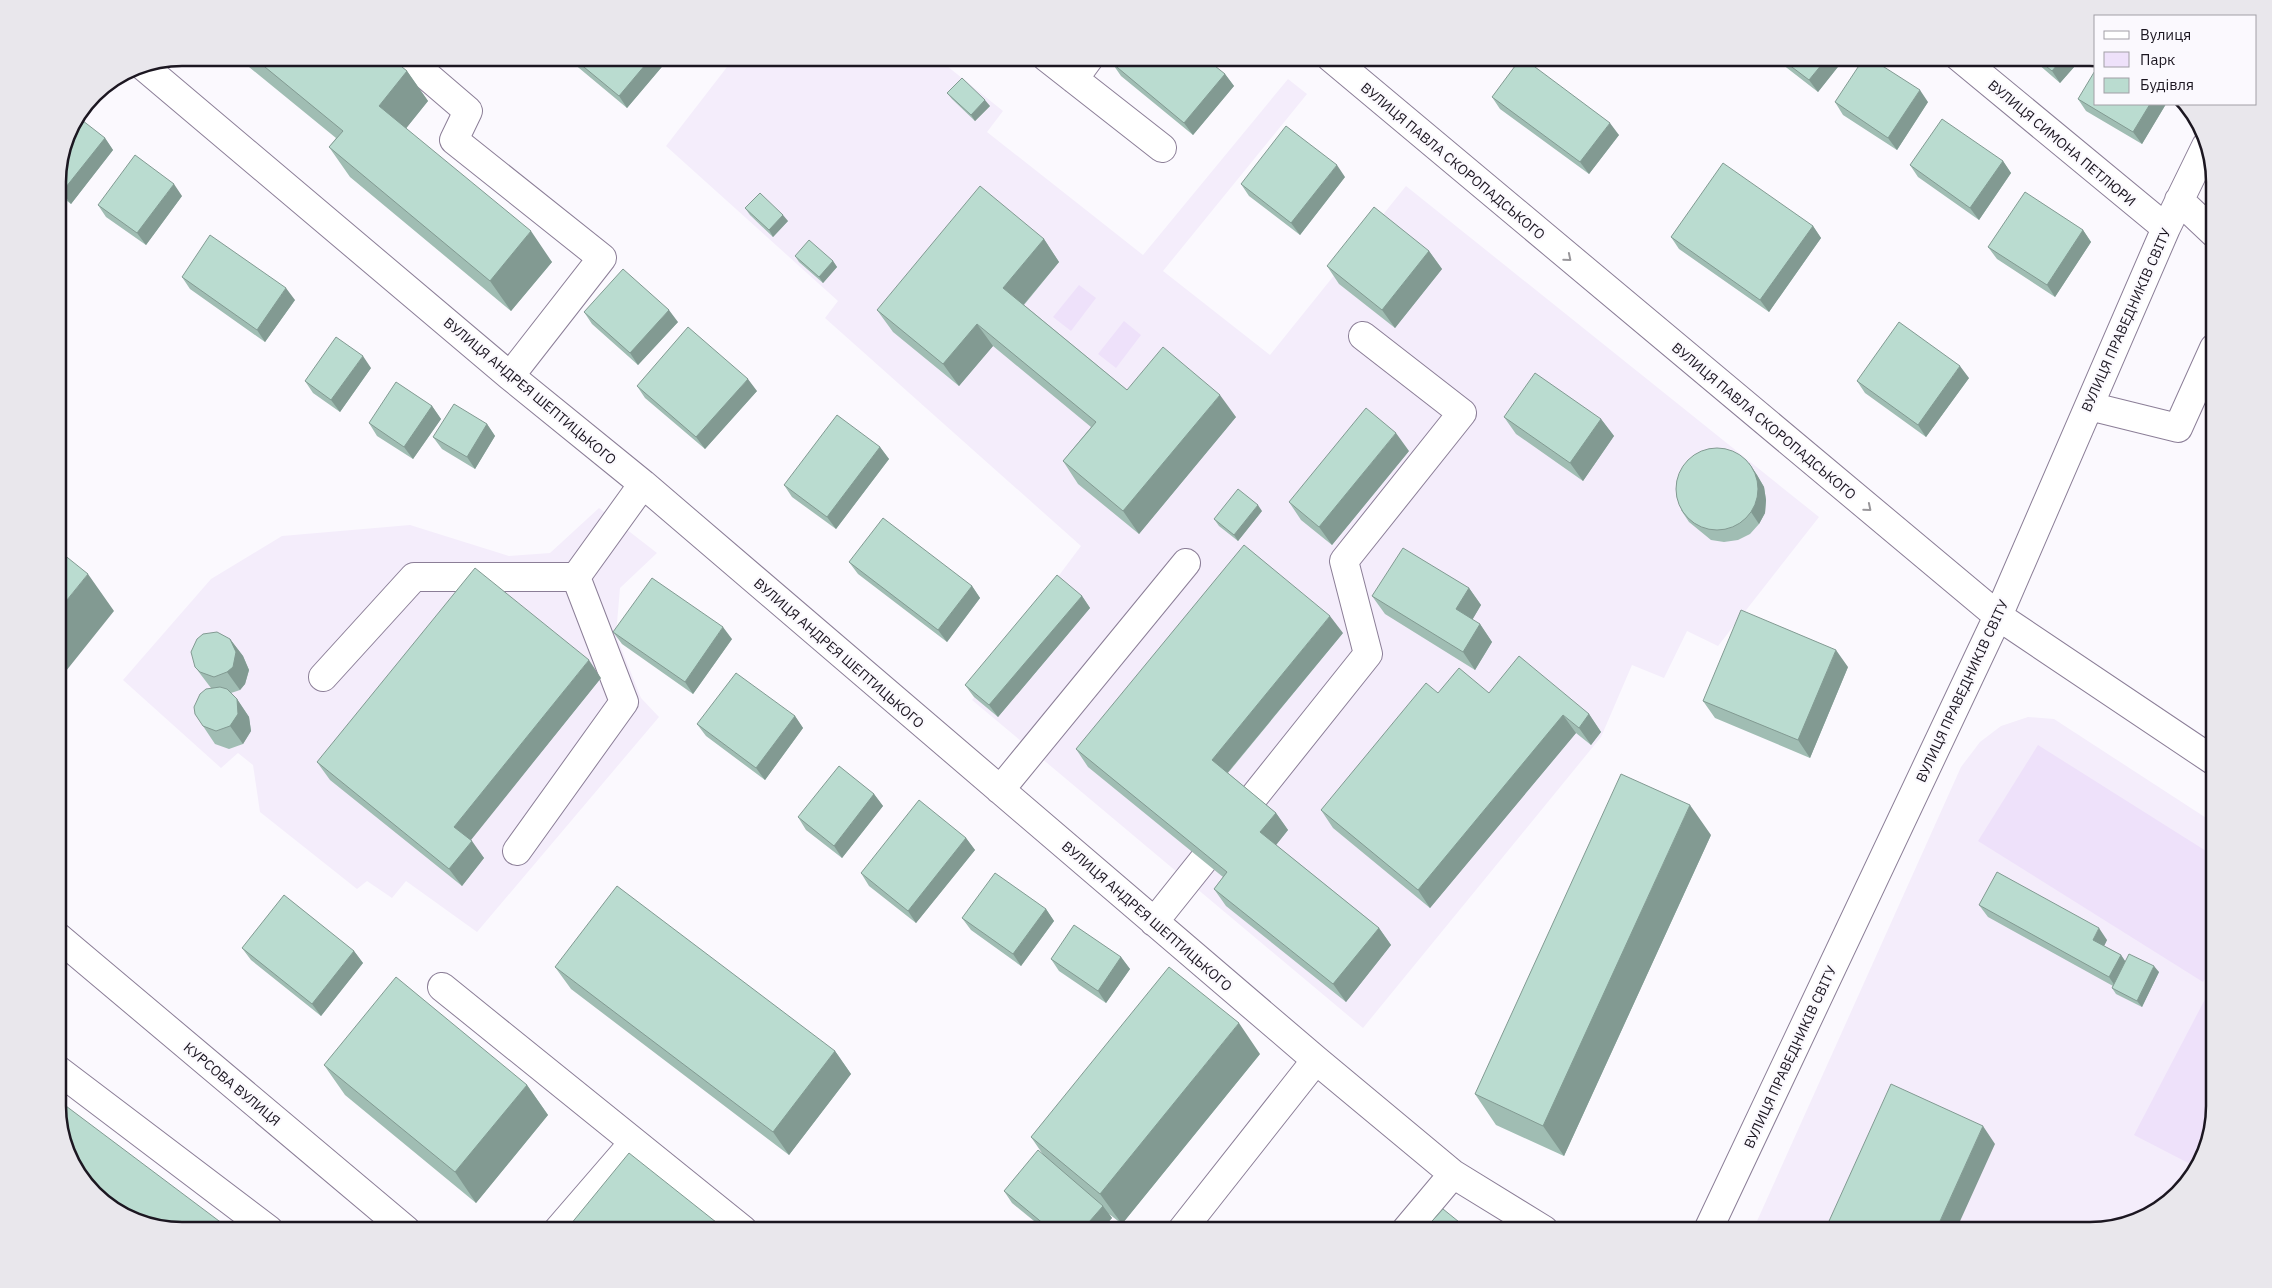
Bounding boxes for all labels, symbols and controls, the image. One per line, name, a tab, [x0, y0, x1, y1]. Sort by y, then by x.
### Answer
legend	[2094, 15, 2257, 105]
text: Вулиця	[2140, 25, 2191, 44]
text: Парк	[2140, 50, 2175, 69]
text: Будівля	[2140, 75, 2194, 94]
street label: ВУЛИЦЯ СИМОНА ПЕТЛЮРИ	[1984, 76, 2140, 210]
street label: ВУЛИЦЯ ПАВЛА СКОРОПАДСЬКОГО	[1357, 78, 1549, 244]
street label: ВУЛИЦЯ ПРАВЕДНИКІВ СВІТУ	[2077, 225, 2175, 415]
one-way arrow	[1563, 252, 1572, 261]
street label: ВУЛИЦЯ АНДРЕЯ ШЕПТИЦЬКОГО	[440, 313, 620, 469]
street label: ВУЛИЦЯ ПАВЛА СКОРОПАДСЬКОГО	[1668, 338, 1860, 504]
one-way arrow	[1862, 502, 1871, 511]
street label: ВУЛИЦЯ АНДРЕЯ ШЕПТИЦЬКОГО	[750, 574, 928, 732]
street label: ВУЛИЦЯ ПРАВЕДНИКІВ СВІТУ	[1912, 596, 2013, 785]
street label: ВУЛИЦЯ АНДРЕЯ ШЕПТИЦЬКОГО	[1058, 837, 1236, 995]
street label: ВУЛИЦЯ ПРАВЕДНИКІВ СВІТУ	[1740, 962, 1841, 1151]
street label: КУРСОВА ВУЛИЦЯ	[180, 1038, 284, 1130]

